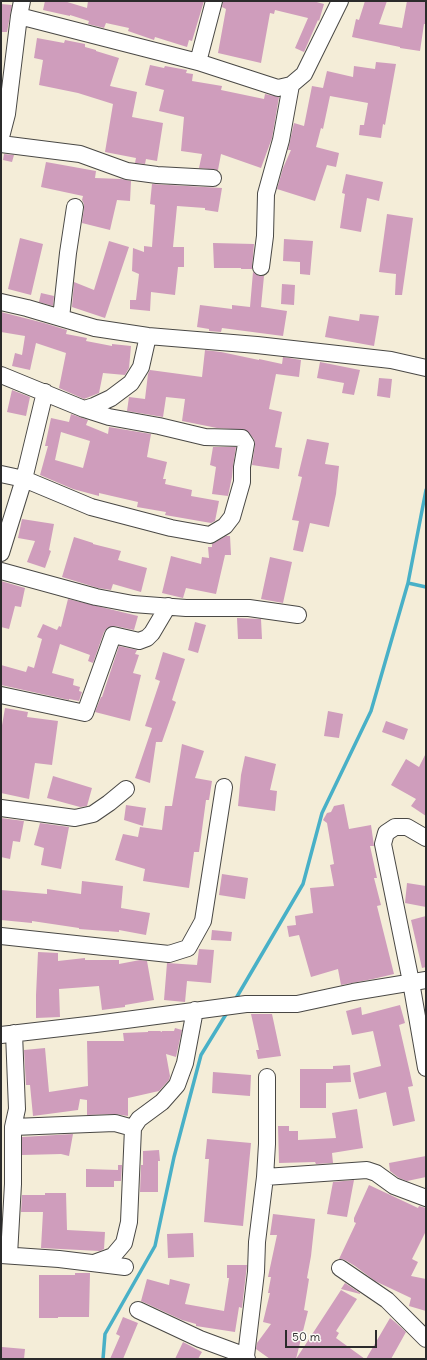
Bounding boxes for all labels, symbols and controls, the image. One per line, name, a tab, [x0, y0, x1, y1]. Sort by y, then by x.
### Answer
scale bar	[287, 1322, 379, 1348]
text: 50 m	[292, 1329, 320, 1344]

